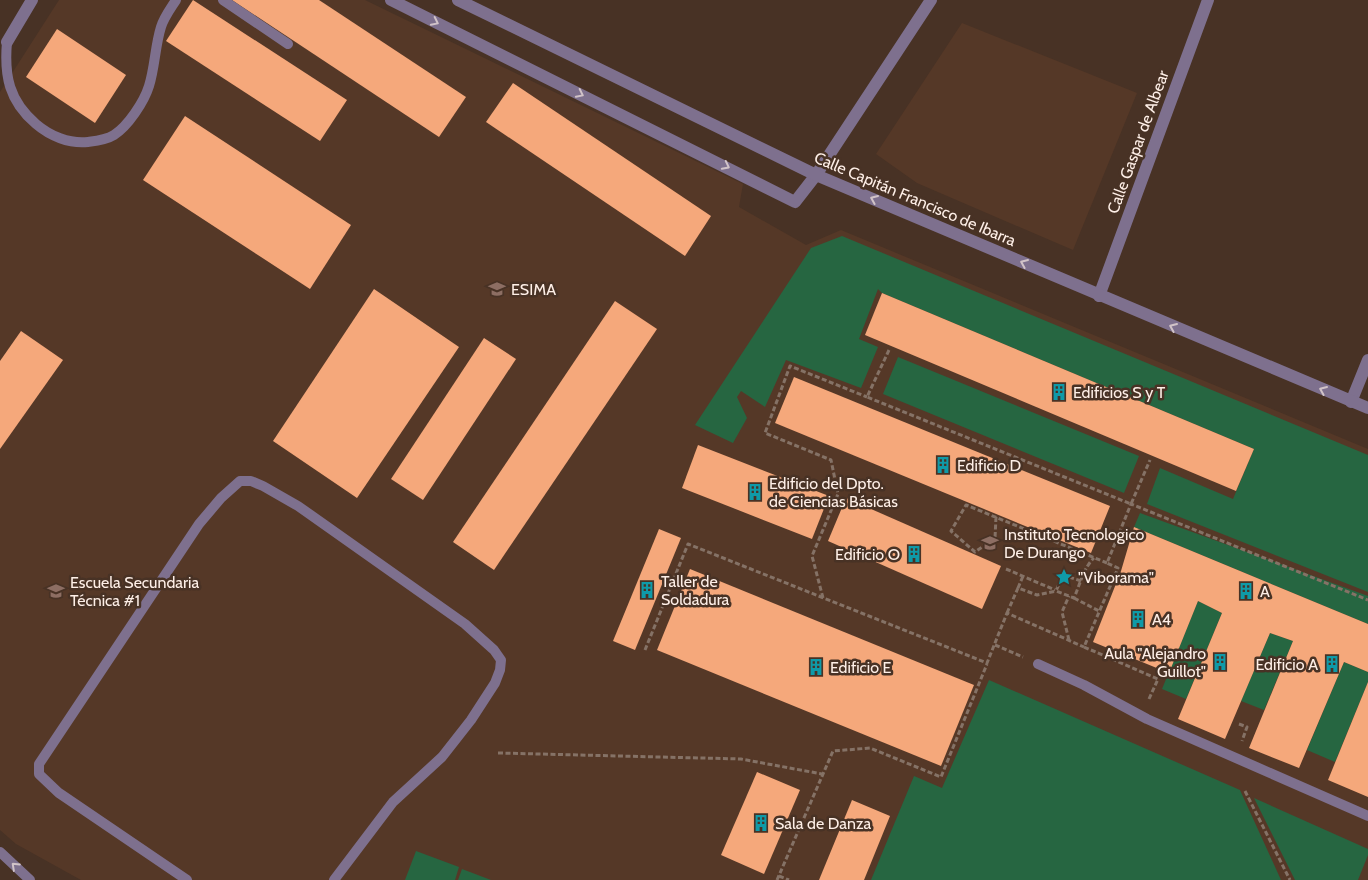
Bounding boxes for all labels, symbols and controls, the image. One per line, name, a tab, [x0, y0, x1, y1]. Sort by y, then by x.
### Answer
one-way arrow	[430, 16, 439, 26]
street label: Calle Gaspar de Albear	[1103, 67, 1173, 216]
one-way arrow	[575, 88, 584, 98]
street label: Calle Capitán Francisco de Ibarra	[811, 148, 1019, 250]
one-way arrow	[721, 160, 730, 171]
one-way arrow	[870, 195, 879, 206]
one-way arrow	[1020, 259, 1029, 270]
school or university icon: ESIMA	[487, 279, 507, 299]
place label: ESIMA	[511, 280, 556, 299]
one-way arrow	[1169, 322, 1178, 333]
building icon: Edificios S y T	[1049, 382, 1069, 402]
place label: Edificios S y T	[1073, 383, 1166, 402]
one-way arrow	[1319, 385, 1328, 396]
building icon: Edificio D	[933, 455, 953, 475]
place label: Edificio D	[957, 456, 1021, 475]
place label: Edificio del Dpto. de Ciencias Básicas	[769, 474, 898, 511]
building icon: Edificio del Dpto. de Ciencias Básicas	[745, 482, 765, 502]
place label: Instituto Tecnologico De Durango	[1004, 525, 1145, 562]
school or university icon: Instituto Tecnologico De Durango	[980, 533, 1000, 553]
building icon: Edificio O	[904, 544, 924, 564]
place label: Edificio O	[835, 545, 900, 564]
place icon: "Viborama"	[1054, 567, 1074, 587]
place label: "Viborama"	[1078, 568, 1154, 587]
place label: Taller de Soldadura	[661, 572, 730, 609]
place label: Escuela Secundaria Técnica #1	[70, 573, 199, 610]
building icon: Taller de Soldadura	[637, 580, 657, 600]
school or university icon: Escuela Secundaria Técnica #1	[46, 581, 66, 601]
building icon: A	[1236, 581, 1256, 601]
place label: A	[1260, 582, 1270, 601]
building icon: A4	[1128, 609, 1148, 629]
place label: A4	[1152, 610, 1171, 629]
place label: Aula "Alejandro Guillot"	[1104, 644, 1206, 681]
building icon: Aula "Alejandro Guillot"	[1210, 652, 1230, 672]
building icon: Edificio A	[1322, 654, 1342, 674]
place label: Edificio A	[1256, 655, 1318, 674]
building icon: Edificio E	[806, 657, 826, 677]
place label: Edificio E	[830, 658, 892, 677]
building icon: Sala de Danza	[751, 813, 771, 833]
place label: Sala de Danza	[775, 814, 871, 833]
one-way arrow	[12, 863, 21, 872]

